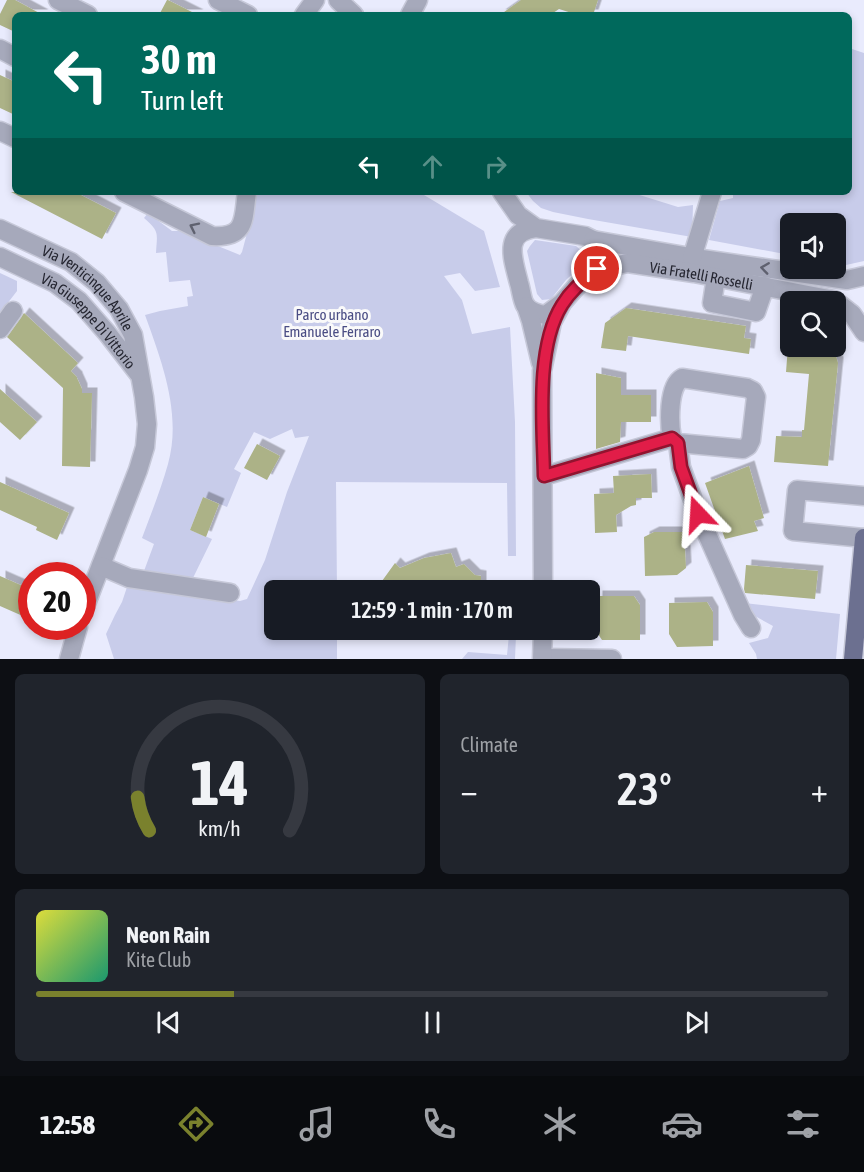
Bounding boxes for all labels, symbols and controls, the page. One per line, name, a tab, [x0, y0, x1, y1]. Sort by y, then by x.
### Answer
text: 30 m	[141, 35, 216, 83]
icon: left	[42, 36, 120, 114]
text: Turn left	[141, 85, 224, 116]
icon: left	[353, 150, 386, 183]
icon: ahead	[416, 150, 449, 183]
icon: right	[479, 150, 512, 183]
map controls	[780, 213, 846, 357]
button: sound	[780, 213, 846, 279]
one-way arrow	[189, 222, 200, 234]
street label: Via Venticinque Aprile	[39, 241, 137, 333]
pin	[571, 243, 622, 294]
icon: arrive	[580, 252, 613, 285]
street label: Via Fratelli Rosselli	[649, 258, 755, 293]
one-way arrow	[760, 263, 769, 275]
street label: Via Giuseppe Di Vittorio	[38, 269, 140, 372]
button: search	[780, 291, 846, 357]
park label: Parco urbano Emanuele Ferraro	[283, 306, 381, 340]
position arrow	[666, 482, 730, 546]
speed limit sign: 20	[18, 562, 96, 640]
text: 12:59 · 1 min · 170 m	[351, 597, 513, 623]
text: Climate	[461, 733, 518, 756]
text: 14	[190, 747, 249, 818]
text: 23°	[617, 763, 672, 815]
text: −	[461, 771, 478, 809]
text: +	[811, 771, 828, 809]
text: km/h	[198, 816, 241, 841]
text: Neon Rain	[126, 922, 210, 948]
text: Kite Club	[126, 948, 191, 971]
icon: previous	[152, 1006, 185, 1039]
icon: pause	[416, 1006, 449, 1039]
icon: next	[680, 1006, 713, 1039]
icon: directions	[175, 1103, 217, 1145]
icon: music	[296, 1103, 338, 1145]
icon: phone	[418, 1103, 460, 1145]
icon: climate	[539, 1103, 581, 1145]
icon: car	[661, 1103, 703, 1145]
icon: filters	[782, 1103, 824, 1145]
text: 12:58	[40, 1109, 95, 1140]

